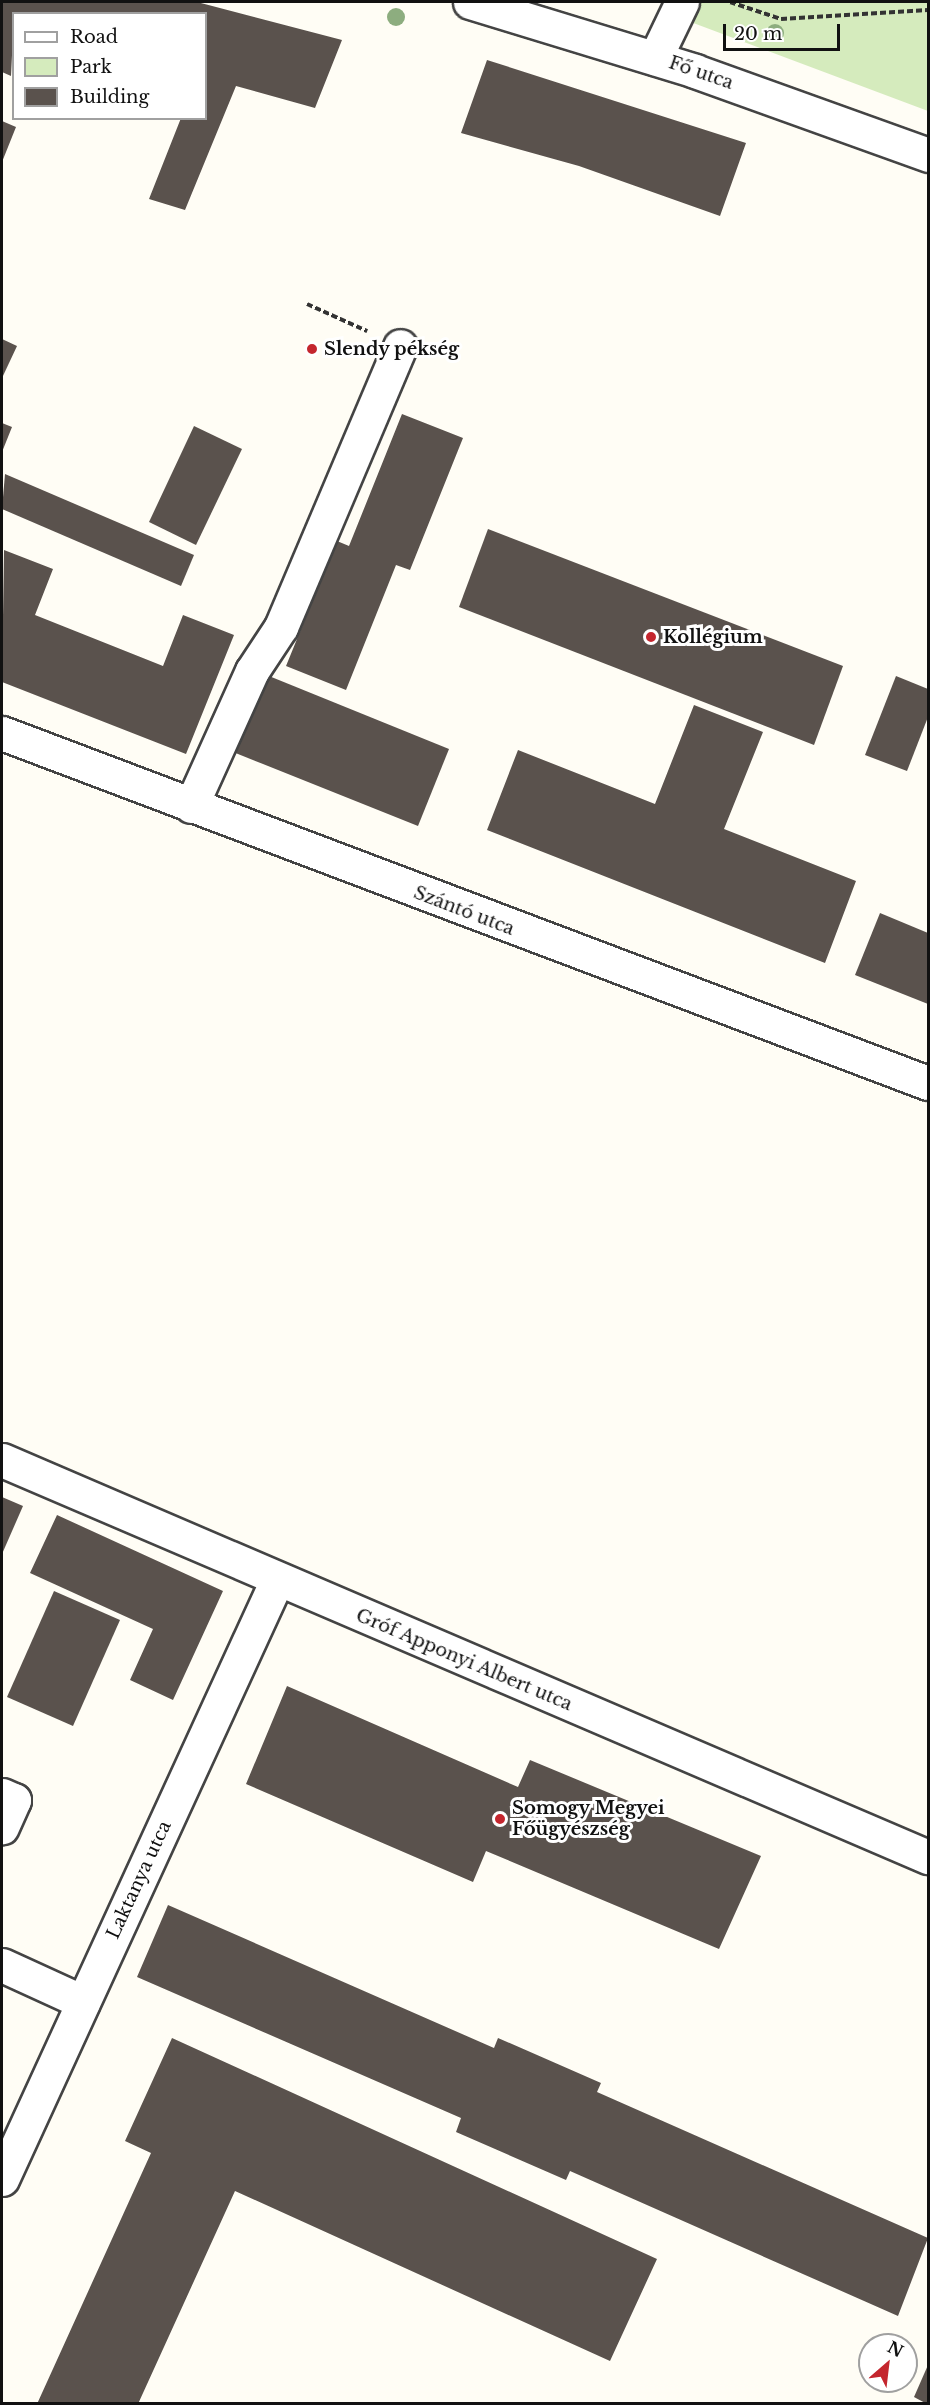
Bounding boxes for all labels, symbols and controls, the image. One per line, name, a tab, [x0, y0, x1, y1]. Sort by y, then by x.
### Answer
legend	[12, 12, 207, 120]
scale bar	[726, 12, 843, 50]
text: 20 m	[734, 23, 782, 45]
text: Road	[70, 26, 118, 48]
street label: Fő utca	[666, 52, 736, 94]
text: Park	[70, 56, 112, 78]
text: Building	[70, 86, 149, 108]
place label: Slendy pékség	[324, 338, 460, 360]
marker: Slendy pékség	[305, 342, 319, 356]
place label: Kollégium	[663, 626, 763, 648]
marker: Kollégium	[644, 630, 658, 644]
street label: Szántó utca	[411, 882, 517, 940]
street label: Gróf Apponyi Albert utca	[352, 1604, 576, 1716]
place label: Somogy Megyei Főügyészség	[512, 1798, 665, 1840]
marker: Somogy Megyei Főügyészség	[493, 1812, 507, 1826]
street label: Laktanya utca	[102, 1817, 176, 1943]
north arrow	[858, 2333, 918, 2393]
text: N	[884, 2337, 907, 2361]

